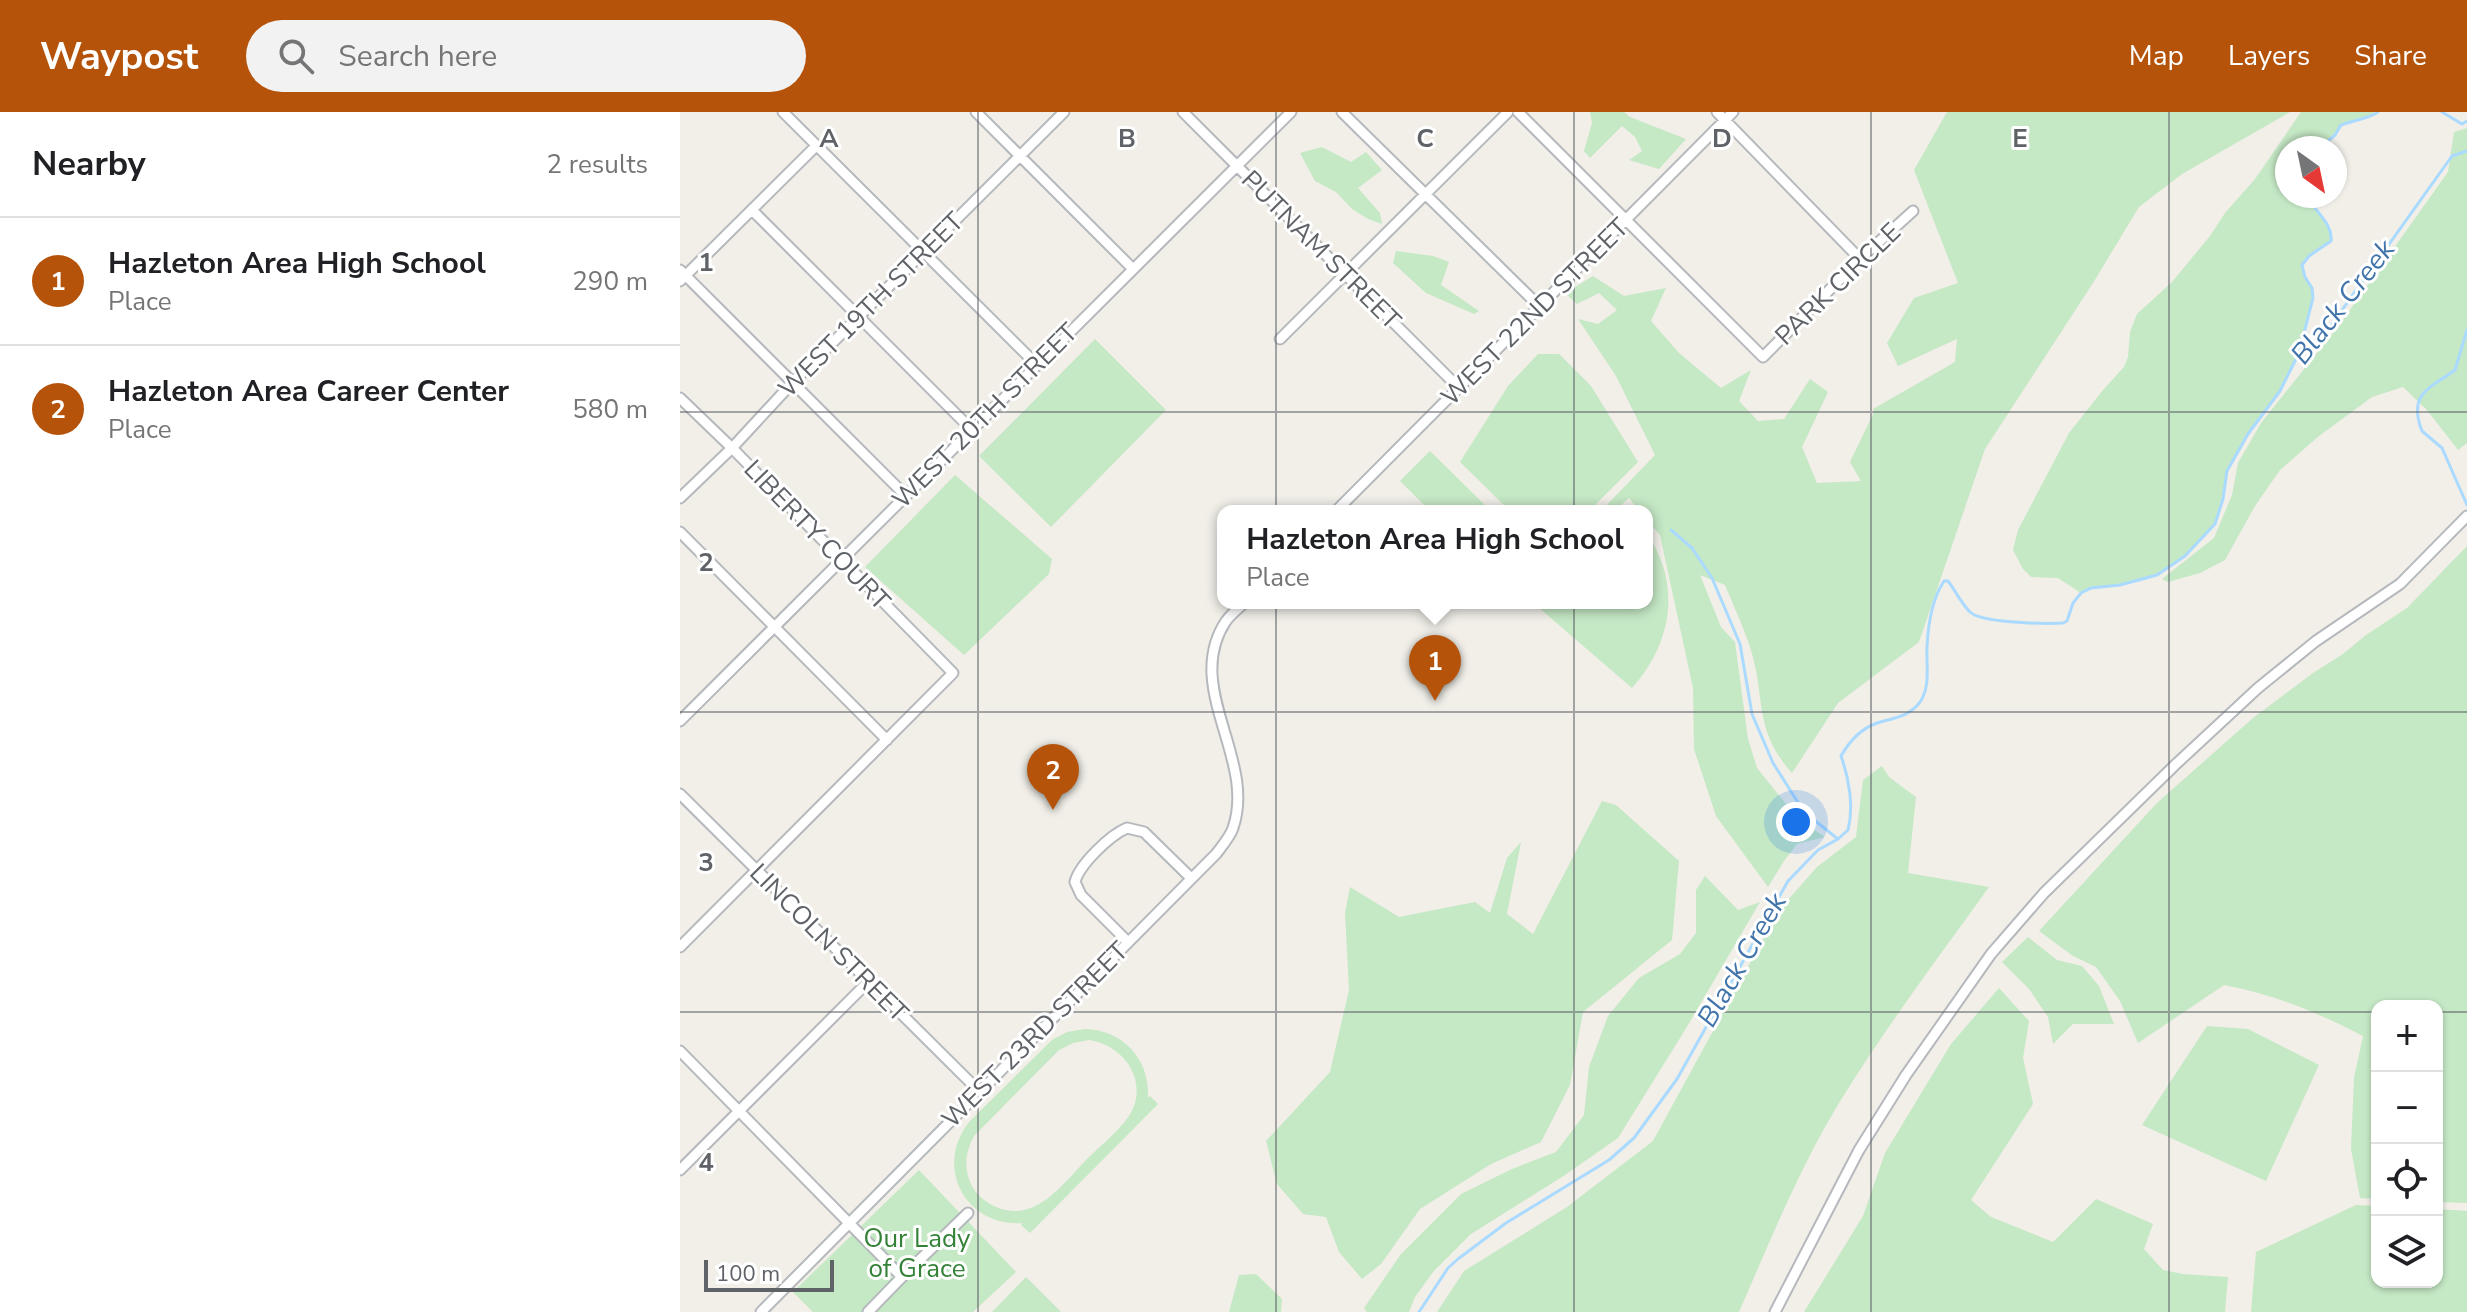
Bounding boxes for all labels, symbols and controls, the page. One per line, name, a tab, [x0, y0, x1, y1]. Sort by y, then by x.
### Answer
search box	[246, 20, 806, 92]
text: Waypost	[40, 31, 198, 82]
icon: search	[274, 34, 318, 78]
text: Search here	[338, 36, 497, 77]
text: Map	[2129, 37, 2184, 75]
text: Layers	[2228, 37, 2310, 75]
text: Share	[2354, 37, 2427, 75]
text: A	[819, 121, 839, 156]
text: B	[1118, 121, 1136, 156]
text: C	[1416, 121, 1434, 156]
text: D	[1712, 121, 1732, 156]
text: E	[2012, 121, 2028, 156]
north arrow	[2275, 136, 2347, 208]
text: Nearby	[32, 141, 146, 187]
text: 2 results	[547, 147, 648, 182]
street label: PUTNAM STREET	[1234, 163, 1409, 338]
street label: WEST 19TH STREET	[771, 204, 972, 405]
street label: WEST 22ND STREET	[1433, 210, 1637, 414]
street label: PARK CIRCLE	[1768, 215, 1908, 353]
water label: Black Creek	[2282, 231, 2404, 372]
text: Hazleton Area High School	[108, 243, 486, 284]
text: 1	[698, 245, 714, 280]
text: 1	[50, 264, 66, 299]
text: 290 m	[572, 264, 648, 299]
text: Place	[108, 284, 172, 319]
street label: WEST 20TH STREET	[885, 315, 1086, 516]
text: Hazleton Area Career Center	[108, 371, 509, 412]
text: 2	[50, 392, 66, 427]
text: 580 m	[572, 392, 648, 427]
text: Place	[108, 412, 172, 447]
street label: LIBERTY COURT	[736, 452, 898, 618]
popup	[1217, 505, 1653, 609]
text: Hazleton Area High School	[1246, 519, 1624, 560]
text: 2	[698, 545, 714, 580]
text: Place	[1246, 560, 1310, 595]
pin: 1	[1409, 635, 1461, 701]
pin: 2	[1027, 744, 1079, 810]
your location	[1776, 802, 1816, 842]
text: 3	[698, 845, 714, 880]
street label: LINCOLN STREET	[742, 856, 916, 1030]
water label: Black Creek	[1688, 885, 1796, 1034]
street label: WEST 23RD STREET	[934, 934, 1136, 1136]
map controls	[2371, 1000, 2443, 1288]
button: +	[2371, 1000, 2443, 1072]
button: −	[2371, 1072, 2443, 1144]
button: locate	[2371, 1144, 2443, 1216]
text: 4	[698, 1145, 714, 1180]
button: layers	[2371, 1216, 2443, 1288]
park label: Our Lady of Grace	[864, 1221, 971, 1286]
scale bar	[704, 1256, 834, 1292]
text: 100 m	[716, 1259, 780, 1289]

